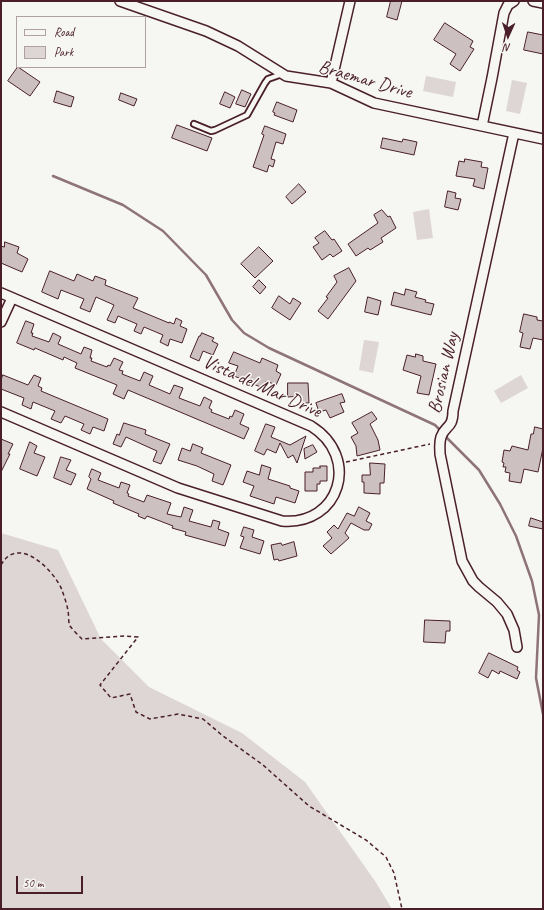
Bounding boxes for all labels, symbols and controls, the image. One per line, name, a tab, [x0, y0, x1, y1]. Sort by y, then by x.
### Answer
legend	[16, 16, 146, 68]
north arrow	[488, 16, 528, 56]
text: Road	[54, 24, 74, 40]
text: N	[504, 41, 511, 55]
text: Park	[54, 44, 73, 60]
street label: Braemar Drive	[316, 56, 414, 104]
street label: Brosian Way	[424, 330, 464, 416]
street label: Vista del Mar Drive	[199, 351, 325, 423]
scale bar	[18, 868, 85, 894]
text: 50 m	[23, 875, 43, 891]

